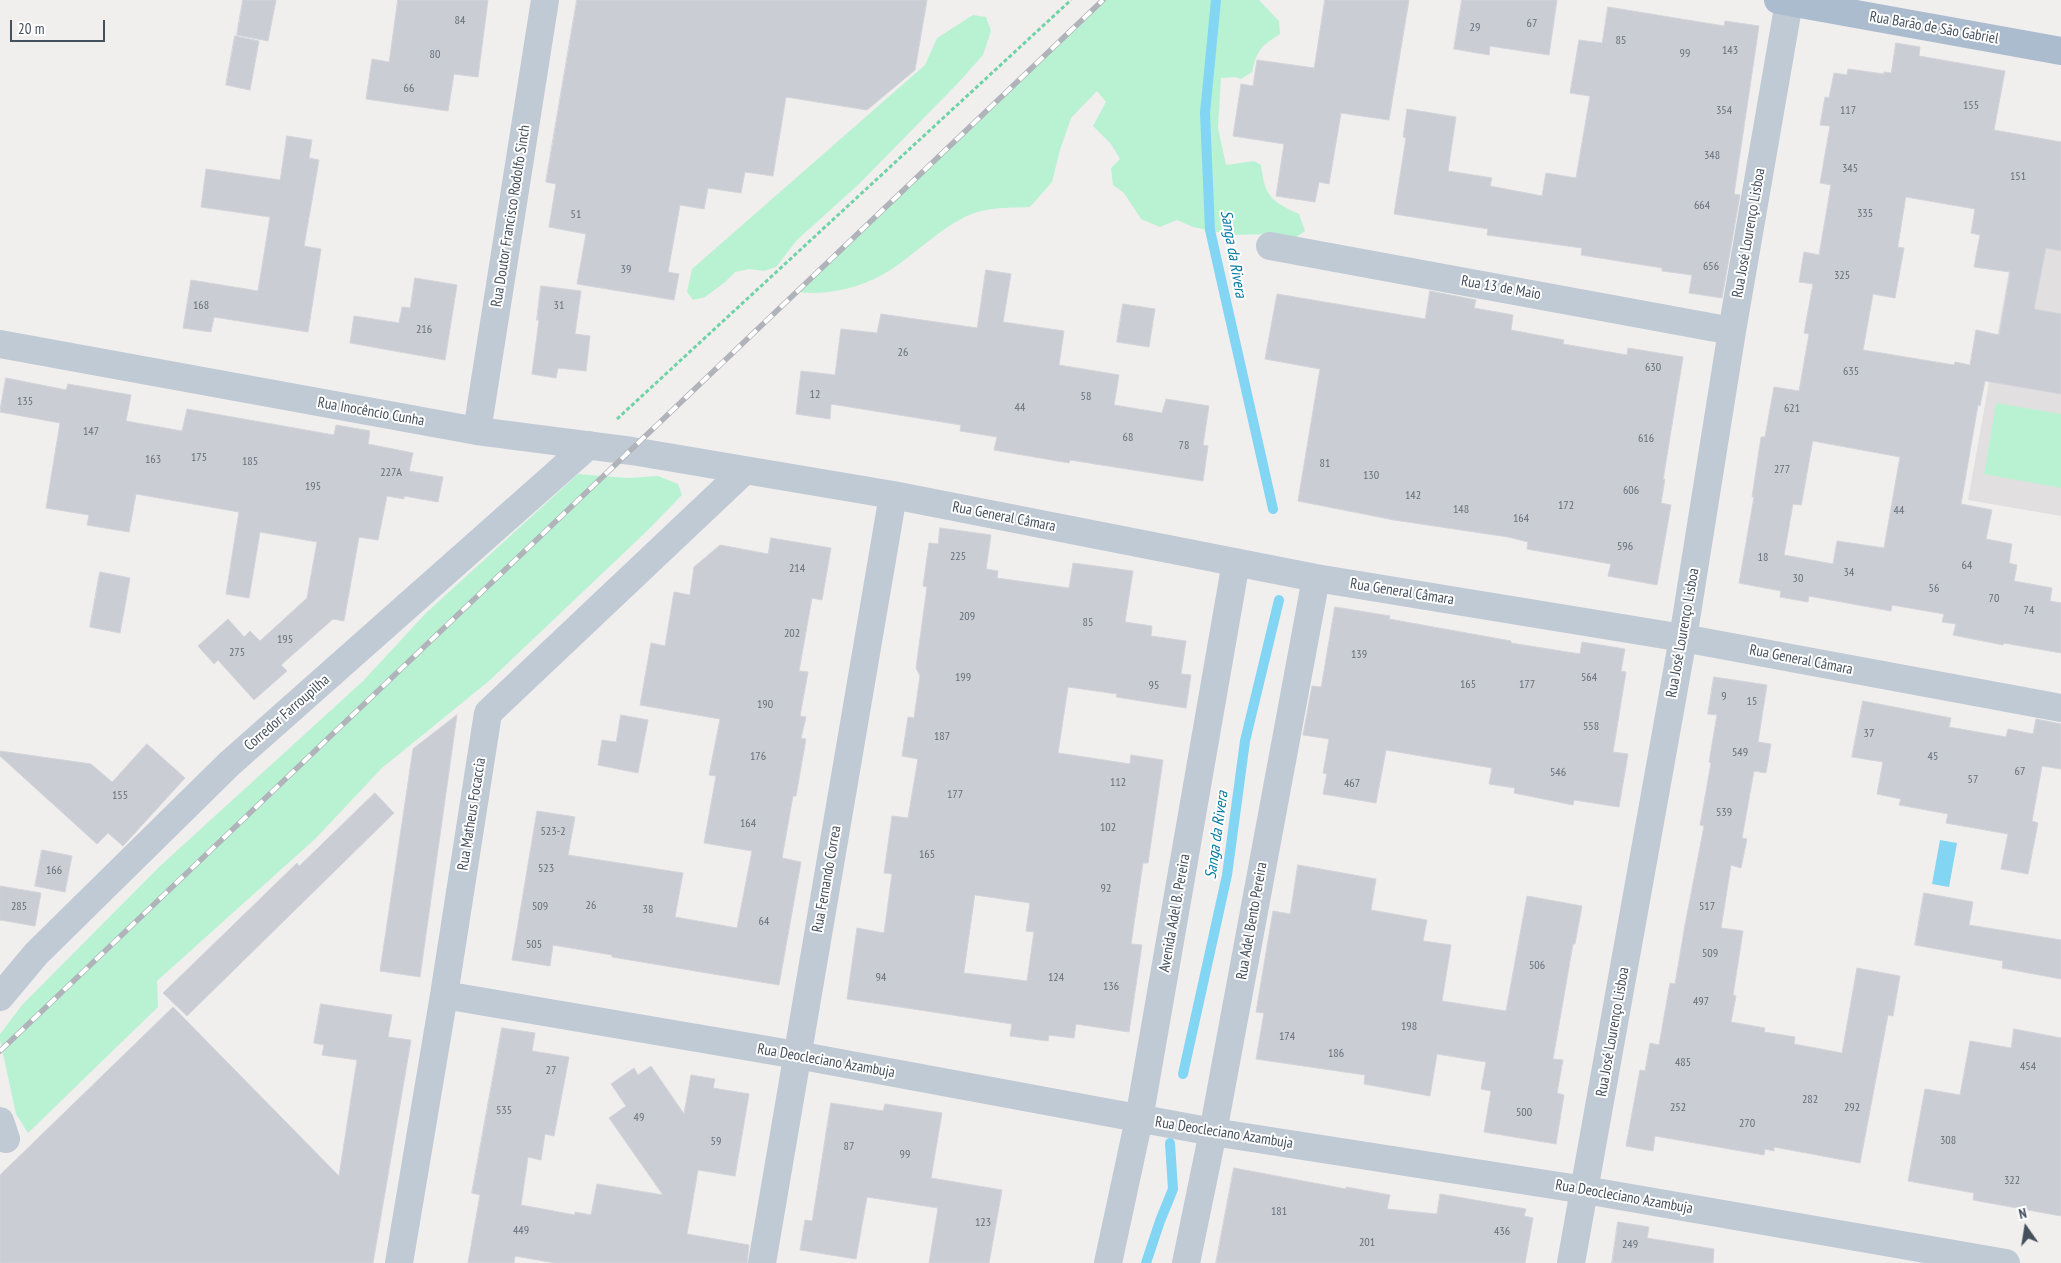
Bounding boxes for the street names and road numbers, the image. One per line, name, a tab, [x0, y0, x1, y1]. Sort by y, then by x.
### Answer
street label: Rua Barão de São Gabriel	[1868, 8, 2000, 48]
street label: Rua Doutor Francisco Rodolfo Sinch	[488, 124, 534, 308]
street label: Rua José Lourenço Lisboa	[1729, 167, 1769, 299]
street label: Rua 13 de Maio	[1460, 272, 1542, 304]
street label: Rua Inocêncio Cunha	[316, 394, 426, 430]
street label: Rua General Câmara	[951, 498, 1057, 536]
street label: Rua José Lourenço Lisboa	[1663, 567, 1703, 699]
street label: Rua General Câmara	[1349, 575, 1455, 609]
street label: Rua General Câmara	[1748, 641, 1854, 679]
street label: Corredor Farroupilha	[241, 671, 333, 755]
street label: Rua Matheus Focaccia	[454, 756, 490, 872]
street label: Rua Fernando Correa	[809, 824, 845, 934]
street label: Avenida Adel B. Pereira	[1156, 852, 1194, 974]
street label: Rua Adel Bento Pereira	[1233, 861, 1271, 981]
street label: Rua José Lourenço Lisboa	[1593, 966, 1633, 1098]
street label: Rua Deocleciano Azambuja	[756, 1040, 896, 1082]
street label: Rua Deocleciano Azambuja	[1154, 1113, 1294, 1153]
street label: Rua Deocleciano Azambuja	[1554, 1176, 1694, 1218]

